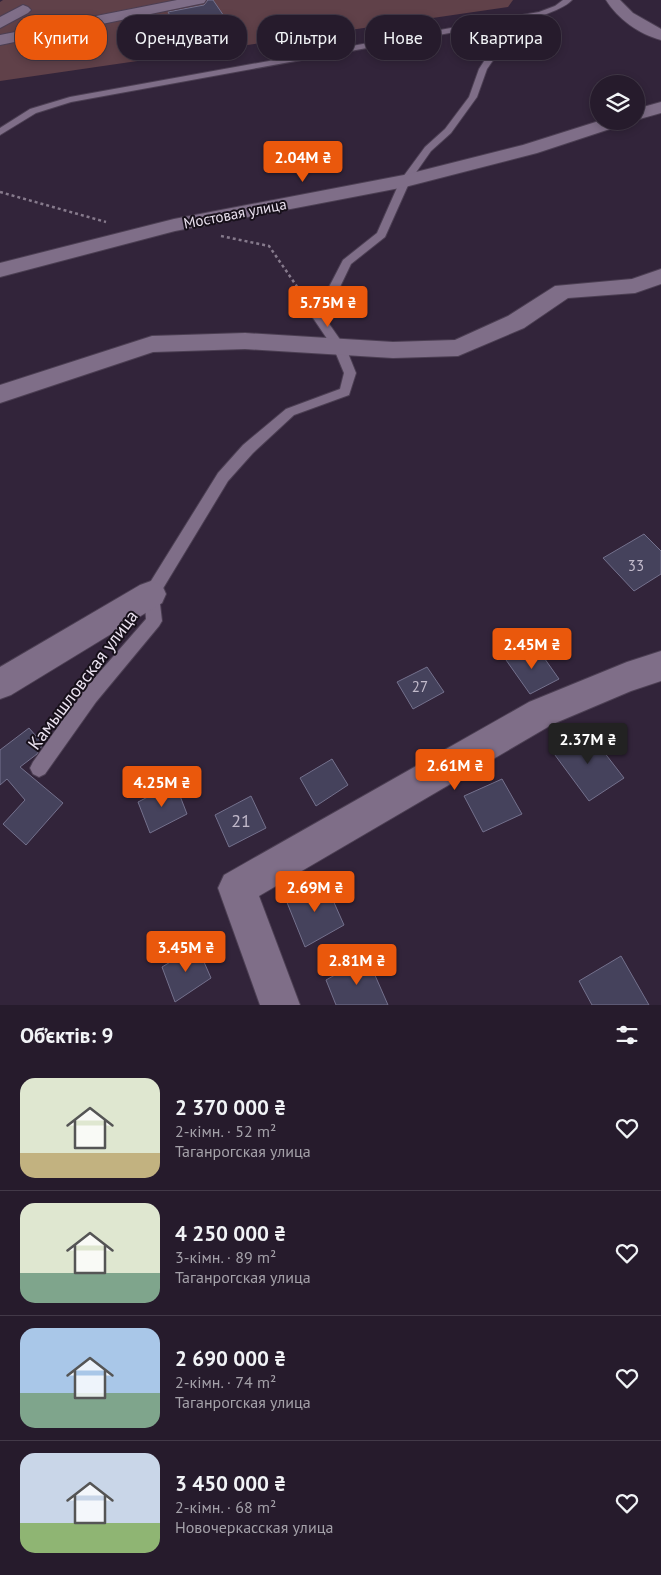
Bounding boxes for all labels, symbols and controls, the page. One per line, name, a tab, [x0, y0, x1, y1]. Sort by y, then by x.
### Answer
chip: Купити	[15, 15, 107, 60]
chip: Орендувати	[117, 15, 247, 60]
chip: Фільтри	[257, 15, 355, 60]
chip: Нове	[365, 15, 441, 60]
chip: Квартира	[451, 15, 561, 60]
map controls	[590, 75, 645, 130]
button: layers	[590, 75, 645, 130]
pin: 2.04M ₴	[257, 140, 349, 183]
text: 2.04M ₴	[274, 147, 332, 167]
street label: Мостовая улица	[182, 194, 288, 233]
pin: 5.75M ₴	[282, 286, 374, 328]
text: 5.75M ₴	[299, 292, 357, 312]
house number: 33	[628, 556, 644, 575]
street label: Камышловская улица	[23, 605, 143, 754]
pin: 2.45M ₴	[486, 628, 578, 670]
text: 2.45M ₴	[503, 634, 561, 654]
house number: 27	[412, 677, 428, 696]
pin: 2.37M ₴	[542, 722, 634, 765]
text: 2.37M ₴	[559, 729, 617, 749]
pin: 2.61M ₴	[409, 748, 501, 791]
text: 2.61M ₴	[426, 755, 484, 775]
pin: 4.25M ₴	[116, 766, 208, 808]
text: 4.25M ₴	[133, 772, 191, 792]
house number: 21	[231, 809, 251, 832]
pin: 2.69M ₴	[269, 870, 361, 913]
text: 2.69M ₴	[286, 877, 344, 897]
pin: 3.45M ₴	[140, 930, 232, 973]
text: 3.45M ₴	[157, 937, 215, 957]
pin: 2.81M ₴	[311, 944, 403, 986]
text: 2.81M ₴	[328, 950, 386, 970]
icon: filters	[613, 1021, 641, 1049]
text: Об’єктів: 9	[20, 1022, 113, 1049]
text: 2 370 000 ₴	[175, 1094, 286, 1121]
icon: home	[60, 1098, 120, 1158]
icon: heart	[613, 1114, 641, 1142]
text: 2-кімн. · 52 m²	[175, 1121, 276, 1141]
text: Таганрогская улица	[175, 1141, 311, 1161]
text: 4 250 000 ₴	[175, 1220, 286, 1247]
icon: home	[60, 1223, 120, 1283]
icon: heart	[613, 1239, 641, 1267]
text: 3-кімн. · 89 m²	[175, 1247, 276, 1267]
text: Таганрогская улица	[175, 1267, 311, 1287]
text: 2 690 000 ₴	[175, 1345, 286, 1372]
icon: home	[60, 1348, 120, 1408]
icon: heart	[613, 1364, 641, 1392]
text: 2-кімн. · 74 m²	[175, 1372, 276, 1392]
text: Таганрогская улица	[175, 1392, 311, 1412]
text: 3 450 000 ₴	[175, 1470, 286, 1497]
icon: home	[60, 1473, 120, 1533]
icon: heart	[613, 1489, 641, 1517]
text: 2-кімн. · 68 m²	[175, 1497, 276, 1517]
text: Новочеркасская улица	[175, 1517, 333, 1537]

